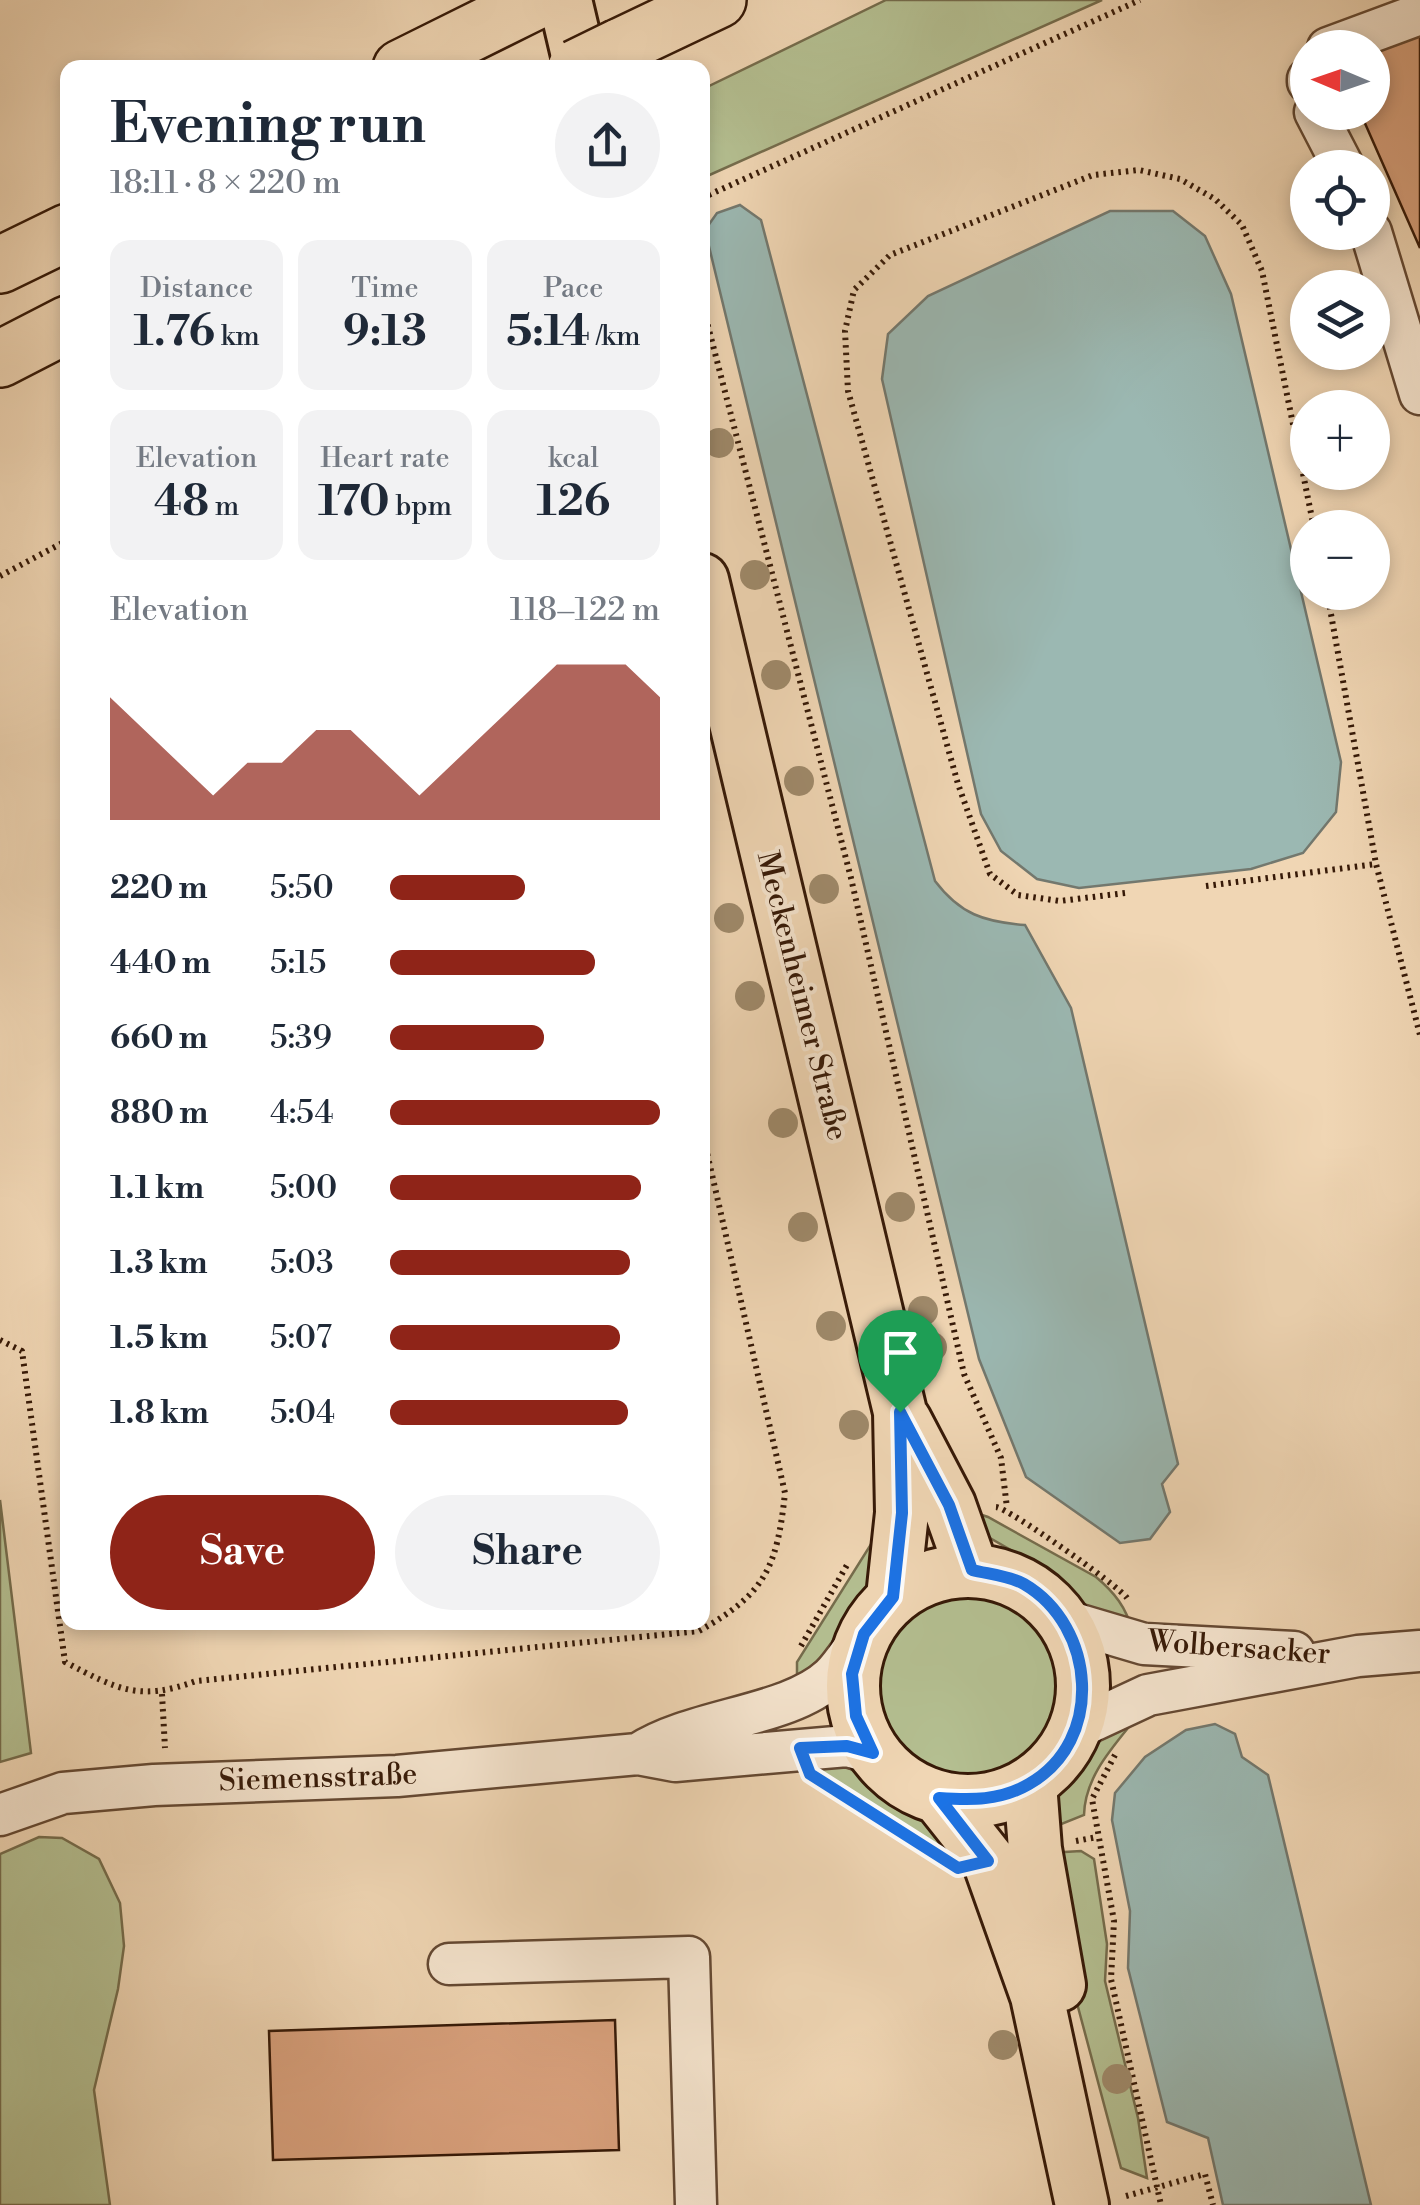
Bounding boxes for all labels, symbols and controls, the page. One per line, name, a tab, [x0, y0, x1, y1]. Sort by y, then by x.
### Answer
north arrow	[1290, 30, 1390, 130]
map controls	[1290, 30, 1390, 610]
text: Evening run	[110, 91, 426, 160]
button: share	[555, 93, 660, 198]
button: locate	[1290, 150, 1390, 250]
text: 18:11 · 8 × 220 m	[110, 163, 341, 203]
button: layers	[1290, 270, 1390, 370]
text: Distance	[140, 271, 253, 306]
text: Time	[351, 271, 419, 306]
text: Pace	[543, 271, 603, 306]
text: 1.76	[134, 306, 215, 359]
text: 9:13	[343, 306, 427, 359]
text: 5:14	[506, 306, 590, 359]
text: km	[215, 319, 260, 354]
text: /km	[590, 319, 640, 354]
button: +	[1290, 390, 1390, 490]
text: Elevation	[136, 441, 257, 476]
text: Heart rate	[320, 441, 450, 476]
text: kcal	[548, 441, 599, 476]
text: 48	[154, 476, 209, 529]
text: 170	[318, 476, 390, 529]
text: 126	[536, 476, 610, 529]
text: m	[209, 489, 239, 524]
text: bpm	[390, 489, 452, 524]
button: −	[1290, 510, 1390, 610]
text: Elevation	[110, 590, 249, 630]
text: 118–122 m	[510, 590, 660, 630]
street label: Meckenheimer Straße	[748, 847, 856, 1145]
text: 220 m	[110, 868, 208, 908]
text: 5:50	[270, 868, 334, 908]
text: 440 m	[110, 943, 211, 983]
text: 5:15	[270, 943, 326, 983]
text: 660 m	[110, 1018, 208, 1058]
text: 5:39	[270, 1018, 332, 1058]
text: 880 m	[110, 1093, 208, 1133]
text: 4:54	[270, 1093, 334, 1133]
text: 1.1 km	[110, 1168, 204, 1208]
text: 5:00	[270, 1168, 337, 1208]
text: 1.3 km	[110, 1243, 208, 1283]
text: 5:03	[270, 1243, 334, 1283]
pin	[858, 1310, 943, 1413]
text: 1.5 km	[110, 1318, 208, 1358]
text: 5:07	[270, 1318, 332, 1358]
icon: arrive	[873, 1325, 928, 1380]
text: 1.8 km	[110, 1393, 209, 1433]
text: 5:04	[270, 1393, 335, 1433]
button: Save	[110, 1495, 375, 1610]
button: Share	[395, 1495, 660, 1610]
street label: Wolbersacker	[1145, 1623, 1332, 1673]
street label: Siemensstraße	[218, 1756, 418, 1800]

